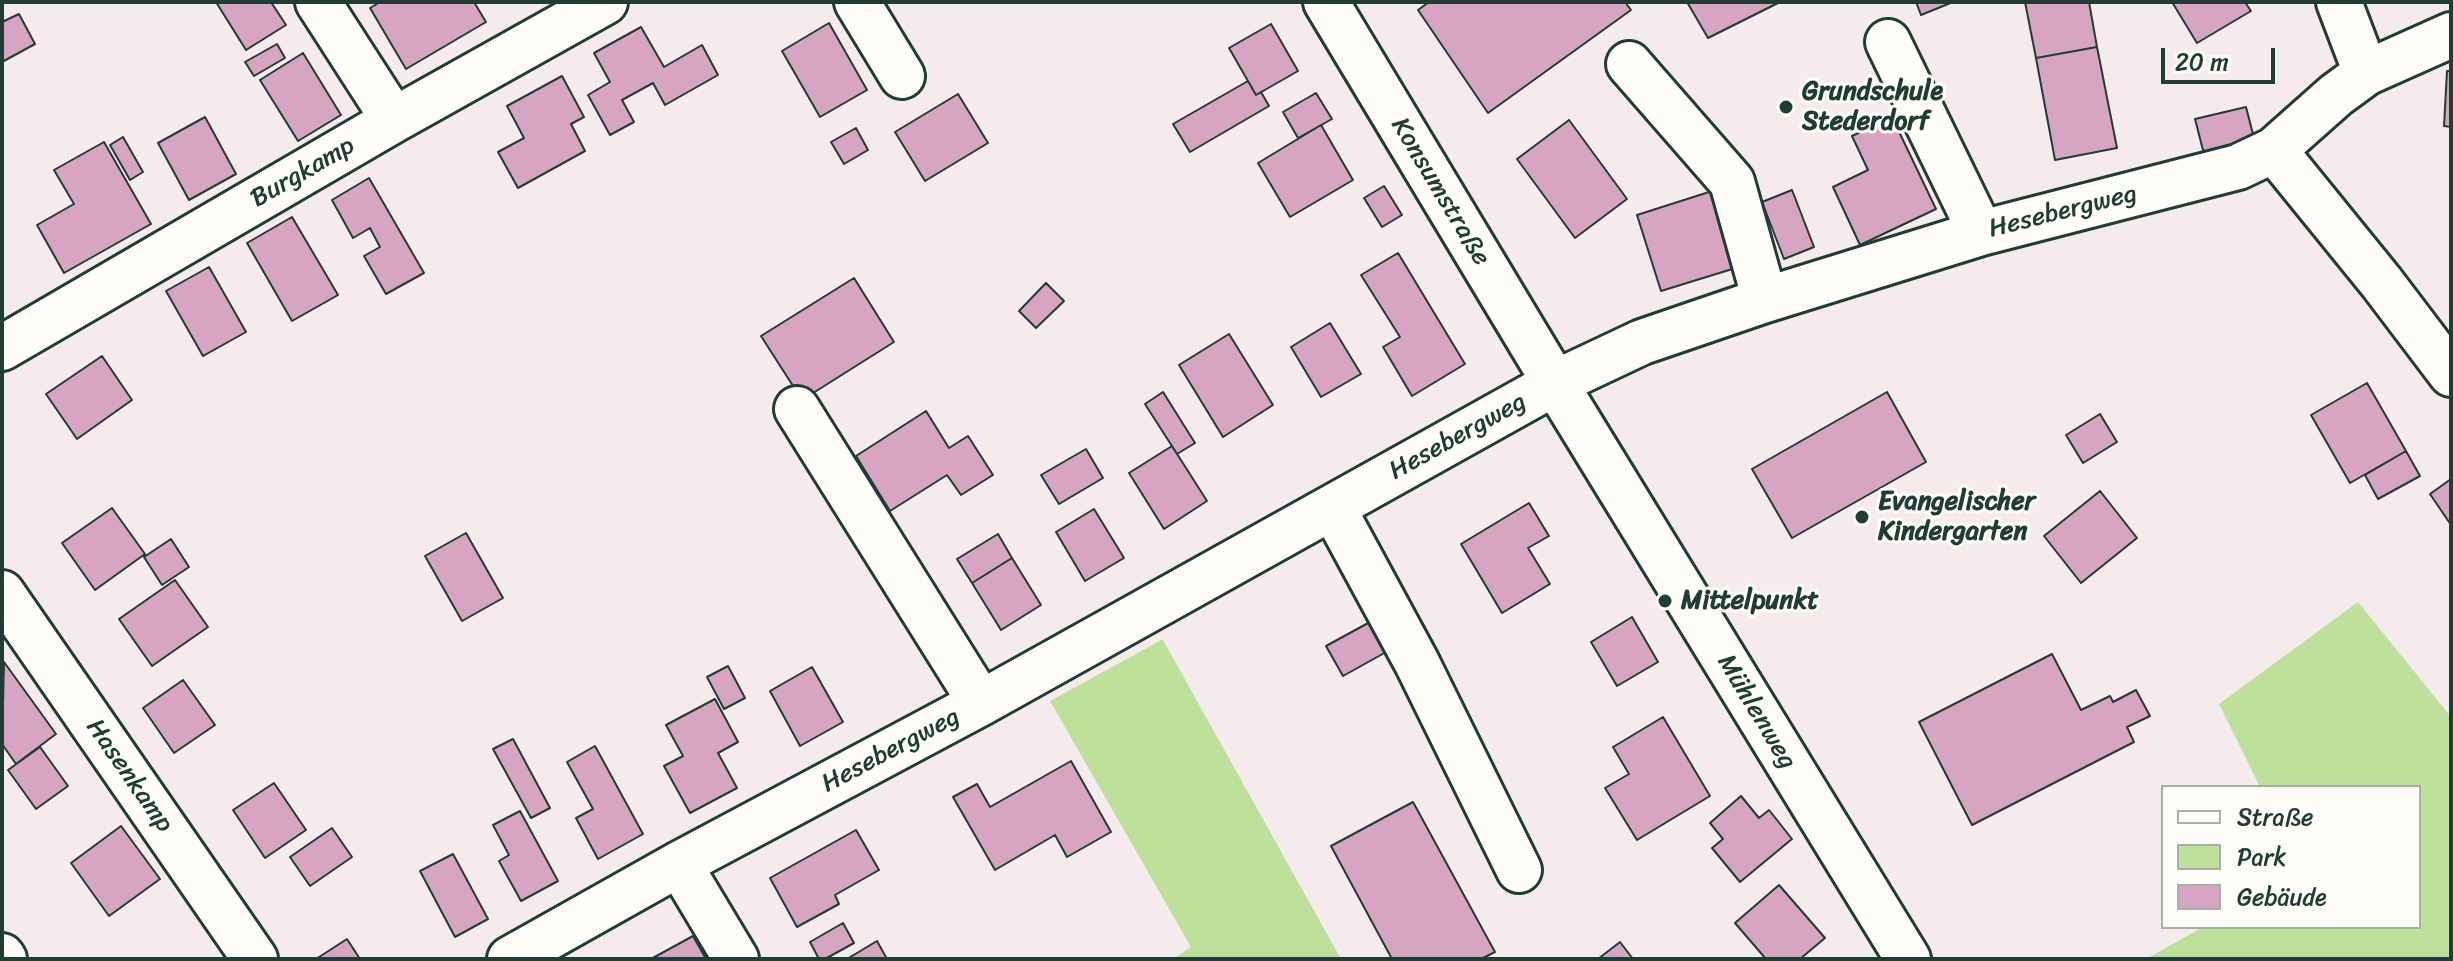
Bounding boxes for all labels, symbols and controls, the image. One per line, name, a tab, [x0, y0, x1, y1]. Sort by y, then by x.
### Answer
scale bar	[2165, 32, 2279, 82]
text: 20 m	[2175, 41, 2229, 83]
place label: Grundschule Stederdorf	[1802, 76, 1943, 138]
marker: Grundschule Stederdorf	[1777, 98, 1795, 116]
street label: Konsumstraße	[1384, 112, 1496, 272]
street label: Burgkamp	[246, 131, 360, 215]
street label: Hesebergweg	[1986, 179, 2140, 245]
street label: Hesebergweg	[1384, 387, 1532, 487]
place label: Evangelischer Kindergarten	[1878, 486, 2035, 548]
marker: Evangelischer Kindergarten	[1853, 508, 1871, 526]
place label: Mittelpunkt	[1681, 585, 1819, 617]
marker: Mittelpunkt	[1656, 592, 1674, 610]
street label: Mühlenweg	[1710, 649, 1802, 775]
street label: Hesebergweg	[817, 702, 965, 800]
street label: Hasenkamp	[79, 713, 179, 839]
legend	[2161, 785, 2421, 929]
text: Straße	[2237, 796, 2313, 838]
text: Park	[2237, 836, 2286, 878]
text: Gebäude	[2237, 876, 2327, 918]

